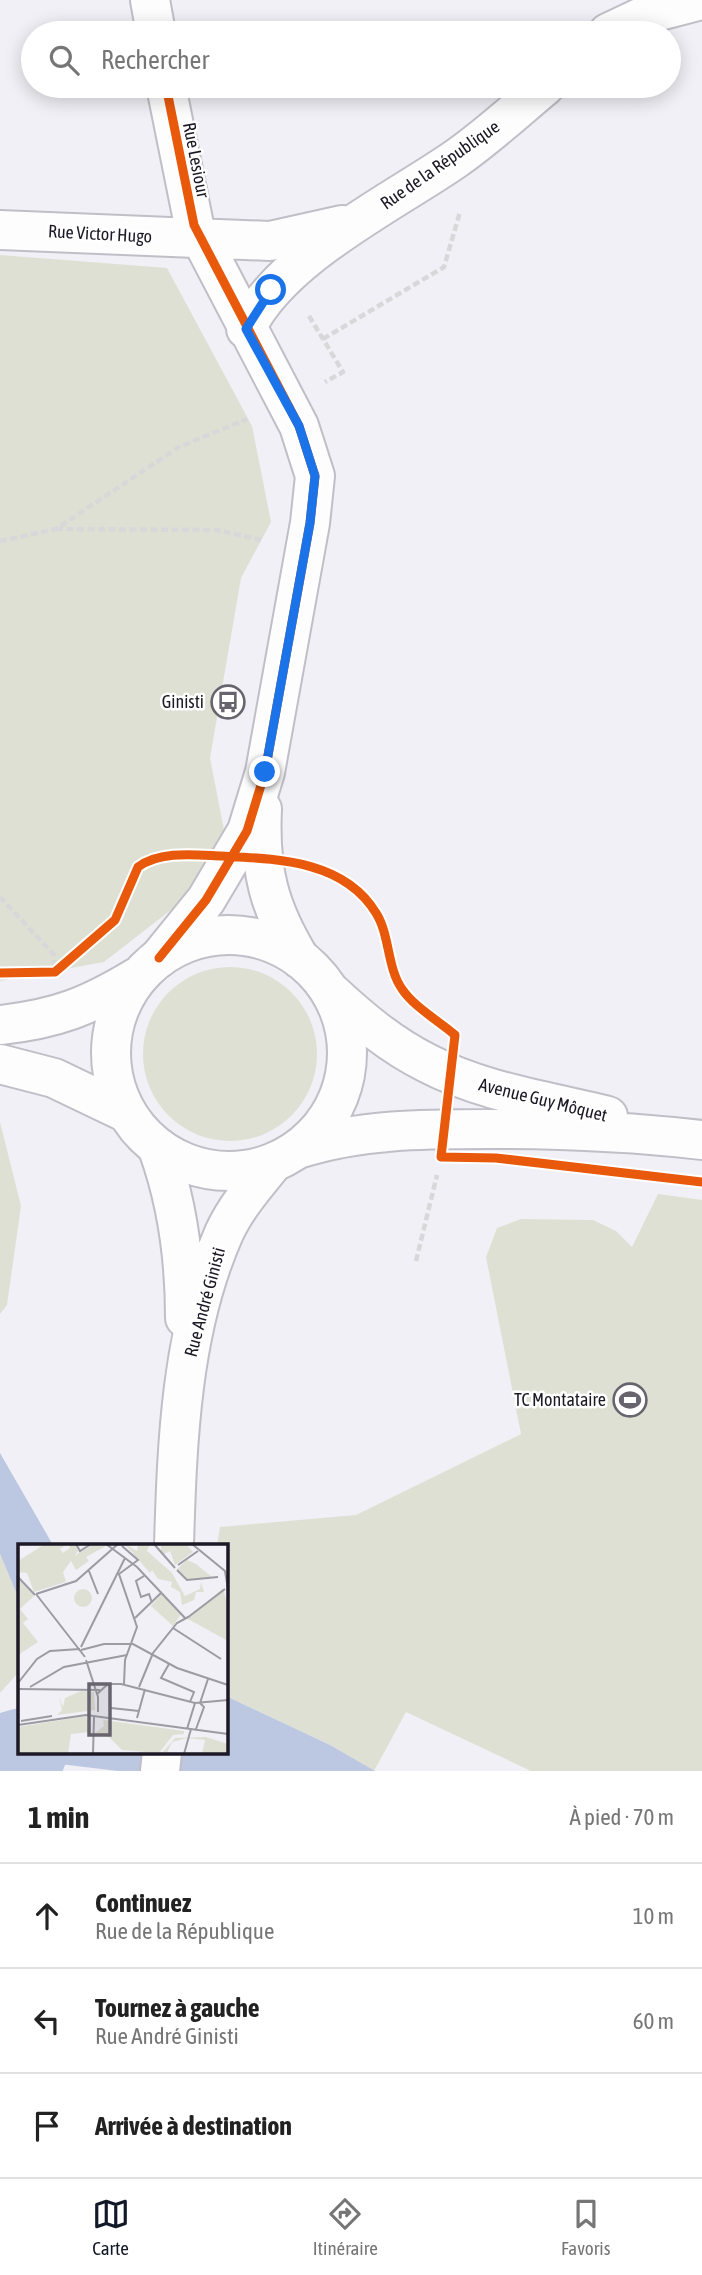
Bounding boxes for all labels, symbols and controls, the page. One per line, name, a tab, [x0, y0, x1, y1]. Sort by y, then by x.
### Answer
search box	[21, 21, 681, 98]
icon: search	[45, 41, 83, 79]
text: Rechercher	[101, 45, 209, 75]
street label: Rue de la République	[376, 116, 503, 213]
street label: Rue Lesiour	[179, 120, 214, 200]
street label: Rue Victor Hugo	[47, 220, 153, 247]
route start	[255, 274, 286, 305]
bus stop icon: Ginisti	[209, 683, 247, 721]
place label: Ginisti	[162, 691, 204, 712]
route end	[249, 756, 280, 787]
street label: Avenue Guy Môquet	[477, 1073, 609, 1126]
street label: Rue André Ginisti	[180, 1245, 229, 1359]
sports icon: TC Montataire	[611, 1381, 649, 1419]
place label: TC Montataire	[514, 1389, 606, 1410]
inset map	[18, 1544, 228, 1754]
text: 1 min	[28, 1800, 89, 1834]
text: À pied · 70 m	[570, 1804, 674, 1830]
text: Continuez	[95, 1888, 191, 1918]
icon: ahead	[28, 1897, 66, 1935]
text: 10 m	[633, 1903, 674, 1929]
text: Rue de la République	[95, 1918, 274, 1944]
text: Tournez à gauche	[95, 1993, 260, 2023]
icon: left	[28, 2002, 66, 2040]
text: 60 m	[633, 2008, 674, 2034]
text: Rue André Ginisti	[95, 2023, 239, 2049]
icon: arrive	[28, 2107, 66, 2145]
text: Arrivée à destination	[95, 2111, 292, 2141]
tab: Carte	[92, 2195, 130, 2259]
tab: Itinéraire	[313, 2195, 378, 2259]
tab: Favoris	[561, 2195, 610, 2259]

